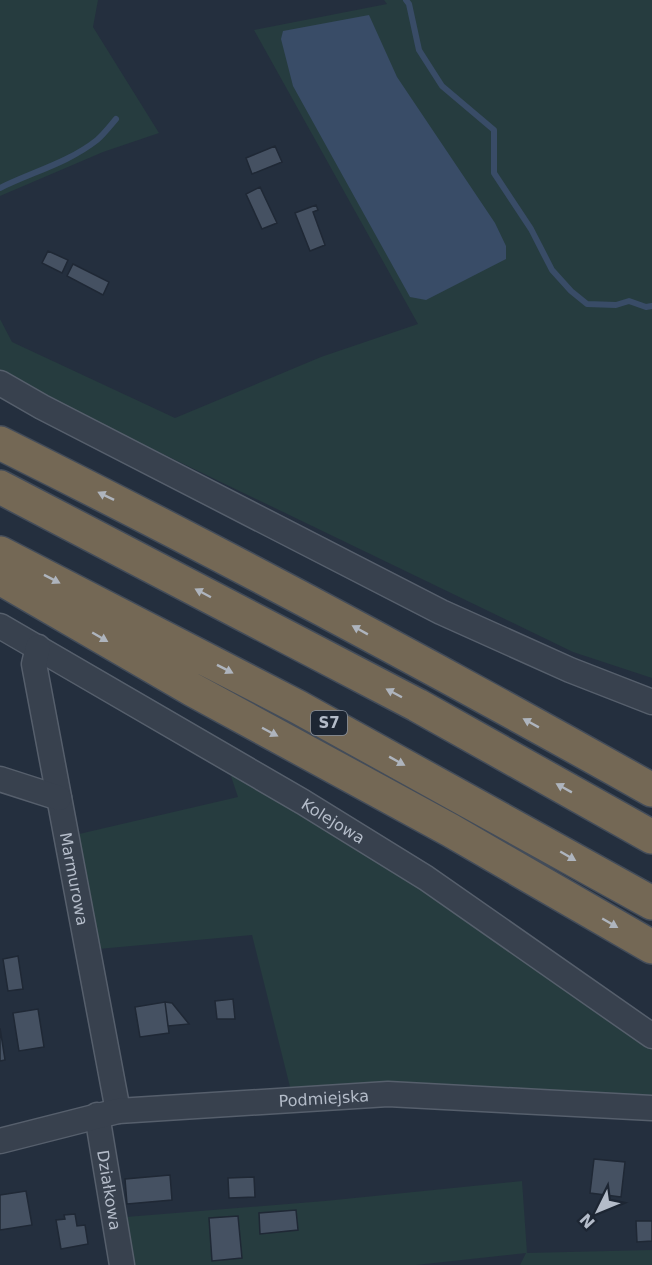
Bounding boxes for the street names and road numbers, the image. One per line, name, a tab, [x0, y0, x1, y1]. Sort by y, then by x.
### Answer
road number: S7	[311, 711, 347, 735]
street label: Kolejowa	[298, 794, 368, 848]
street label: Marmurowa	[56, 831, 92, 927]
street label: Podmiejska	[278, 1086, 370, 1111]
street label: Działkowa	[93, 1149, 125, 1232]

